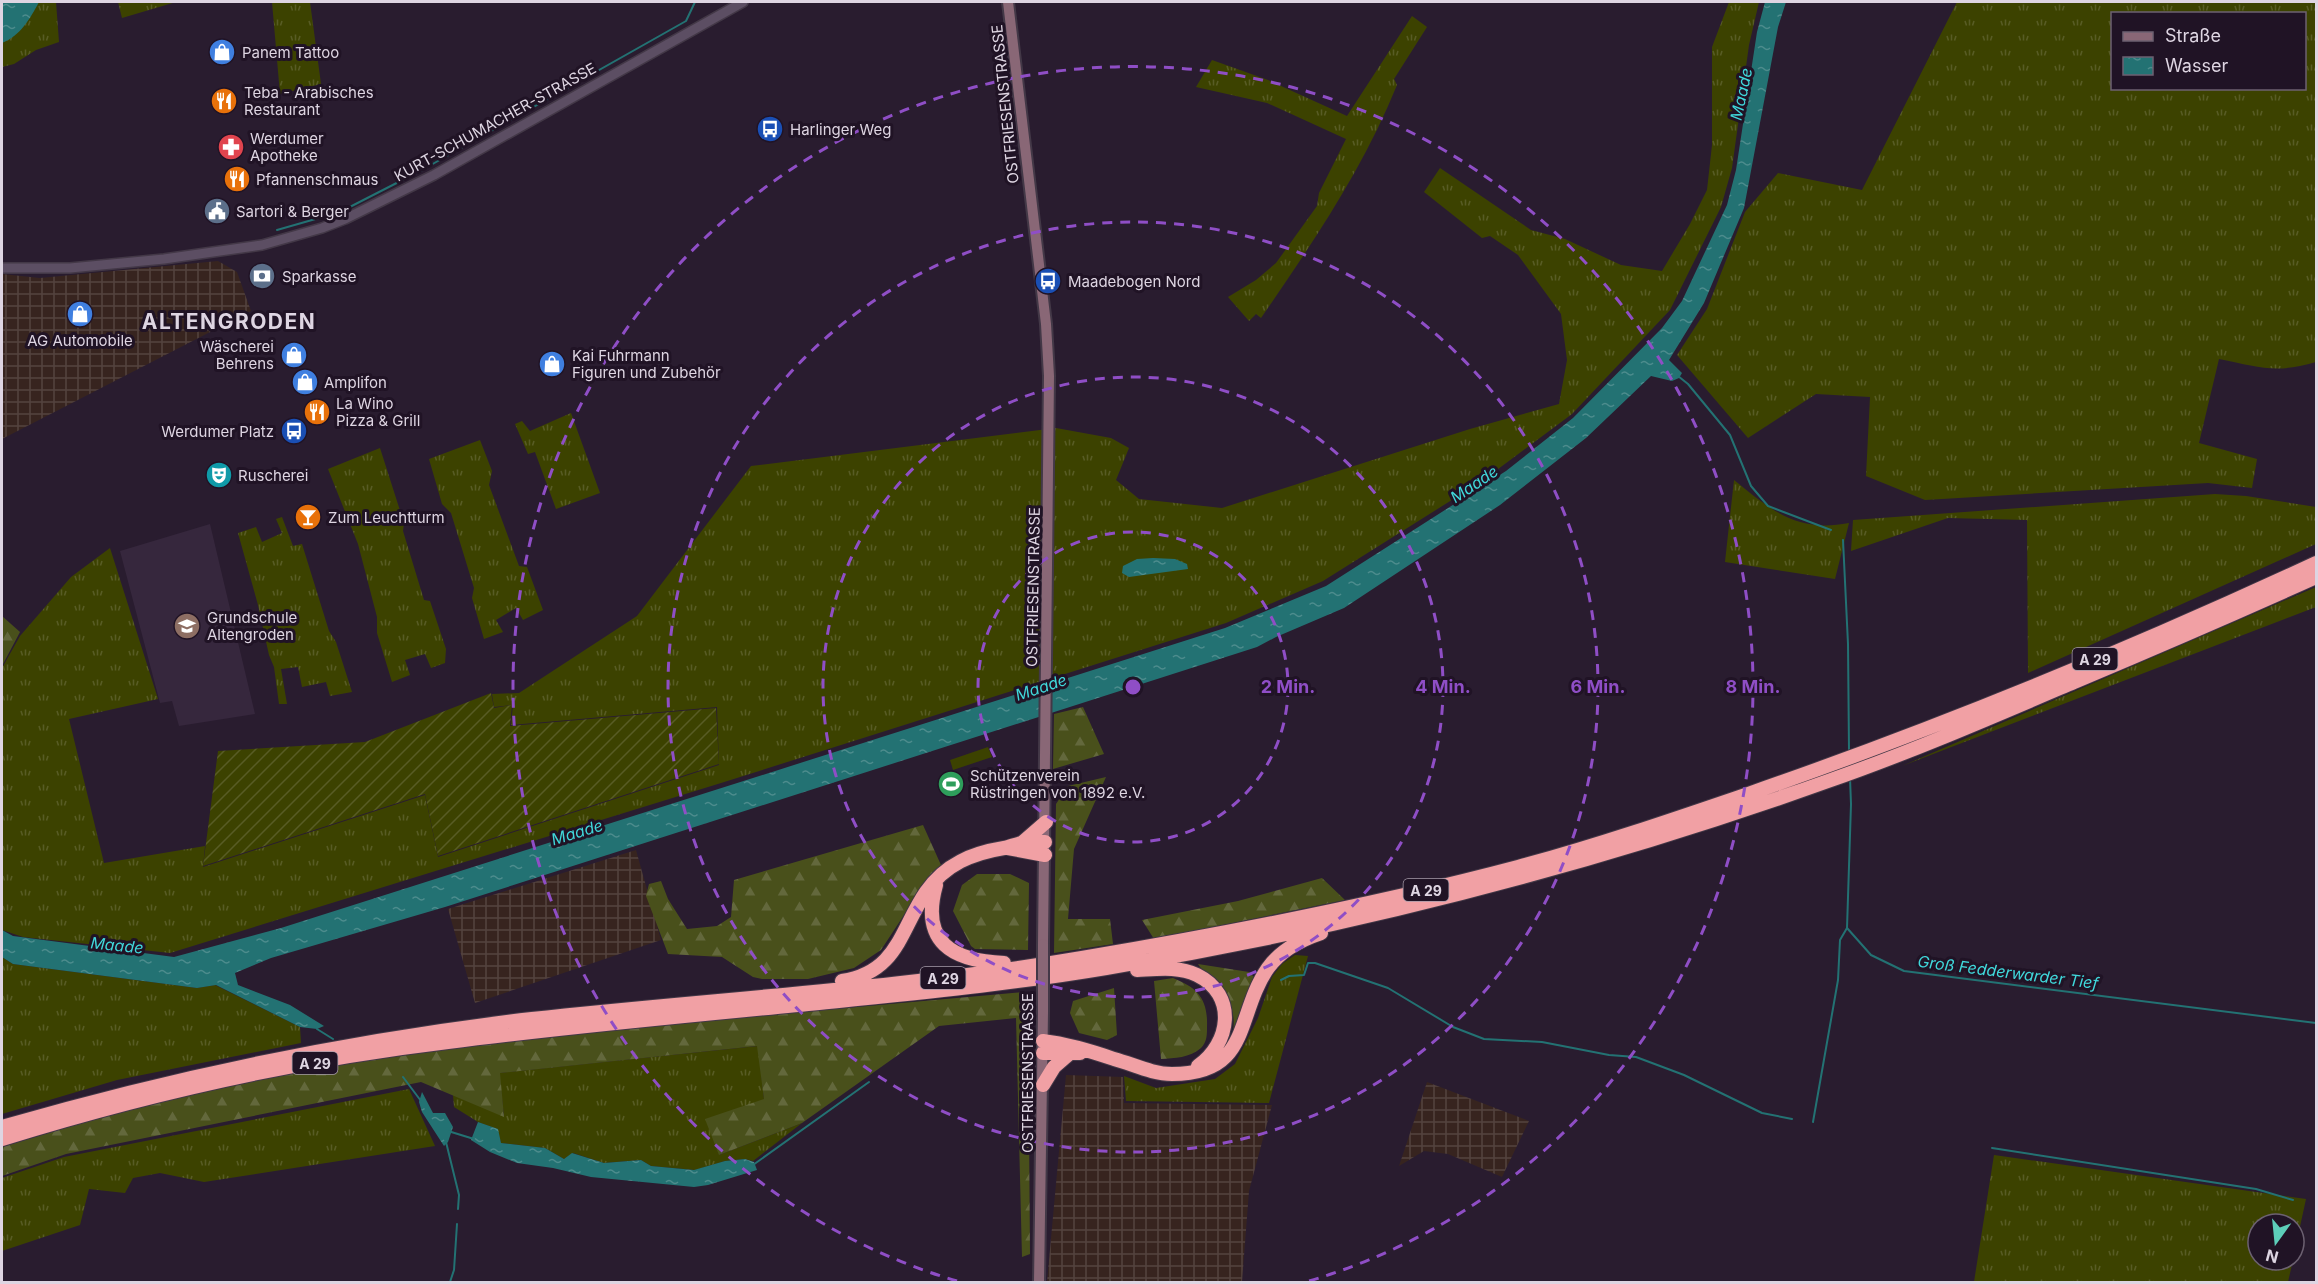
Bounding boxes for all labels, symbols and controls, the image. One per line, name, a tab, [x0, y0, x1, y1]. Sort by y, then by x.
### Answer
legend	[2111, 12, 2306, 90]
street label: OSTFRIESENSTRASSE	[987, 24, 1023, 184]
text: Straße	[2165, 25, 2221, 46]
shop icon: Panem Tattoo	[207, 37, 237, 67]
place label: Panem Tattoo	[242, 43, 339, 62]
text: Wasser	[2165, 55, 2228, 76]
street label: KURT-SCHUMACHER-STRASSE	[391, 58, 599, 186]
water label: Maade	[1726, 66, 1756, 122]
place label: Teba - Arabisches Restaurant	[244, 83, 374, 119]
restaurant icon: Teba - Arabisches Restaurant	[209, 86, 239, 116]
bus stop icon: Harlinger Weg	[755, 114, 785, 144]
place label: Harlinger Weg	[790, 120, 891, 139]
place label: Werdumer Apotheke	[250, 129, 324, 165]
pharmacy icon: Werdumer Apotheke	[216, 132, 246, 162]
restaurant icon: Pfannenschmaus	[222, 164, 252, 194]
place label: Pfannenschmaus	[256, 170, 378, 189]
public building icon: Sartori & Berger	[202, 196, 232, 226]
place label: Sartori & Berger	[236, 202, 349, 221]
bank icon: Sparkasse	[247, 261, 277, 291]
bus stop icon: Maadebogen Nord	[1033, 266, 1063, 296]
place label: Sparkasse	[282, 267, 357, 286]
place label: Maadebogen Nord	[1068, 272, 1200, 291]
shop icon: AG Automobile	[65, 299, 95, 329]
district label: ALTENGRODEN	[142, 309, 316, 334]
place label: AG Automobile	[27, 331, 133, 350]
place label: Wäscherei Behrens	[200, 337, 274, 373]
shop icon: Wäscherei Behrens	[279, 340, 309, 370]
place label: Kai Fuhrmann Figuren und Zubehör	[572, 346, 721, 382]
shop icon: Kai Fuhrmann Figuren und Zubehör	[537, 349, 567, 379]
shop icon: Amplifon	[290, 367, 320, 397]
place label: Amplifon	[324, 373, 387, 392]
place label: La Wino Pizza & Grill	[336, 394, 420, 430]
restaurant icon: La Wino Pizza & Grill	[302, 397, 332, 427]
bus stop icon: Werdumer Platz	[279, 416, 309, 446]
place label: Werdumer Platz	[161, 422, 274, 441]
theatre icon: Ruscherei	[204, 460, 234, 490]
water label: Maade	[1446, 461, 1502, 507]
place label: Ruscherei	[238, 466, 308, 485]
bar icon: Zum Leuchtturm	[293, 502, 323, 532]
street label: OSTFRIESENSTRASSE	[1022, 507, 1044, 667]
place label: Zum Leuchtturm	[328, 508, 445, 527]
place label: Grundschule Altengroden	[207, 608, 297, 644]
school or university icon: Grundschule Altengroden	[172, 611, 202, 641]
road number: A 29	[2072, 648, 2118, 670]
water label: Maade	[1013, 669, 1069, 705]
text: 2 Min.	[1261, 676, 1315, 697]
text: 4 Min.	[1415, 676, 1471, 697]
text: 6 Min.	[1571, 676, 1625, 697]
text: 8 Min.	[1726, 676, 1780, 697]
centre of rings	[1123, 677, 1143, 697]
place label: Schützenverein Rüstringen von 1892 e.V.	[970, 766, 1145, 802]
sports icon: Schützenverein Rüstringen von 1892 e.V.	[936, 769, 966, 799]
water label: Maade	[549, 815, 605, 849]
road number: A 29	[1404, 879, 1448, 901]
water label: Maade	[90, 932, 144, 958]
water label: Groß Fedderwarder Tief	[1916, 951, 2101, 993]
road number: A 29	[920, 967, 966, 989]
street label: OSTFRIESENSTRASSE	[1018, 993, 1037, 1153]
road number: A 29	[292, 1052, 338, 1074]
north arrow	[2246, 1212, 2306, 1272]
text: N	[2264, 1245, 2281, 1268]

